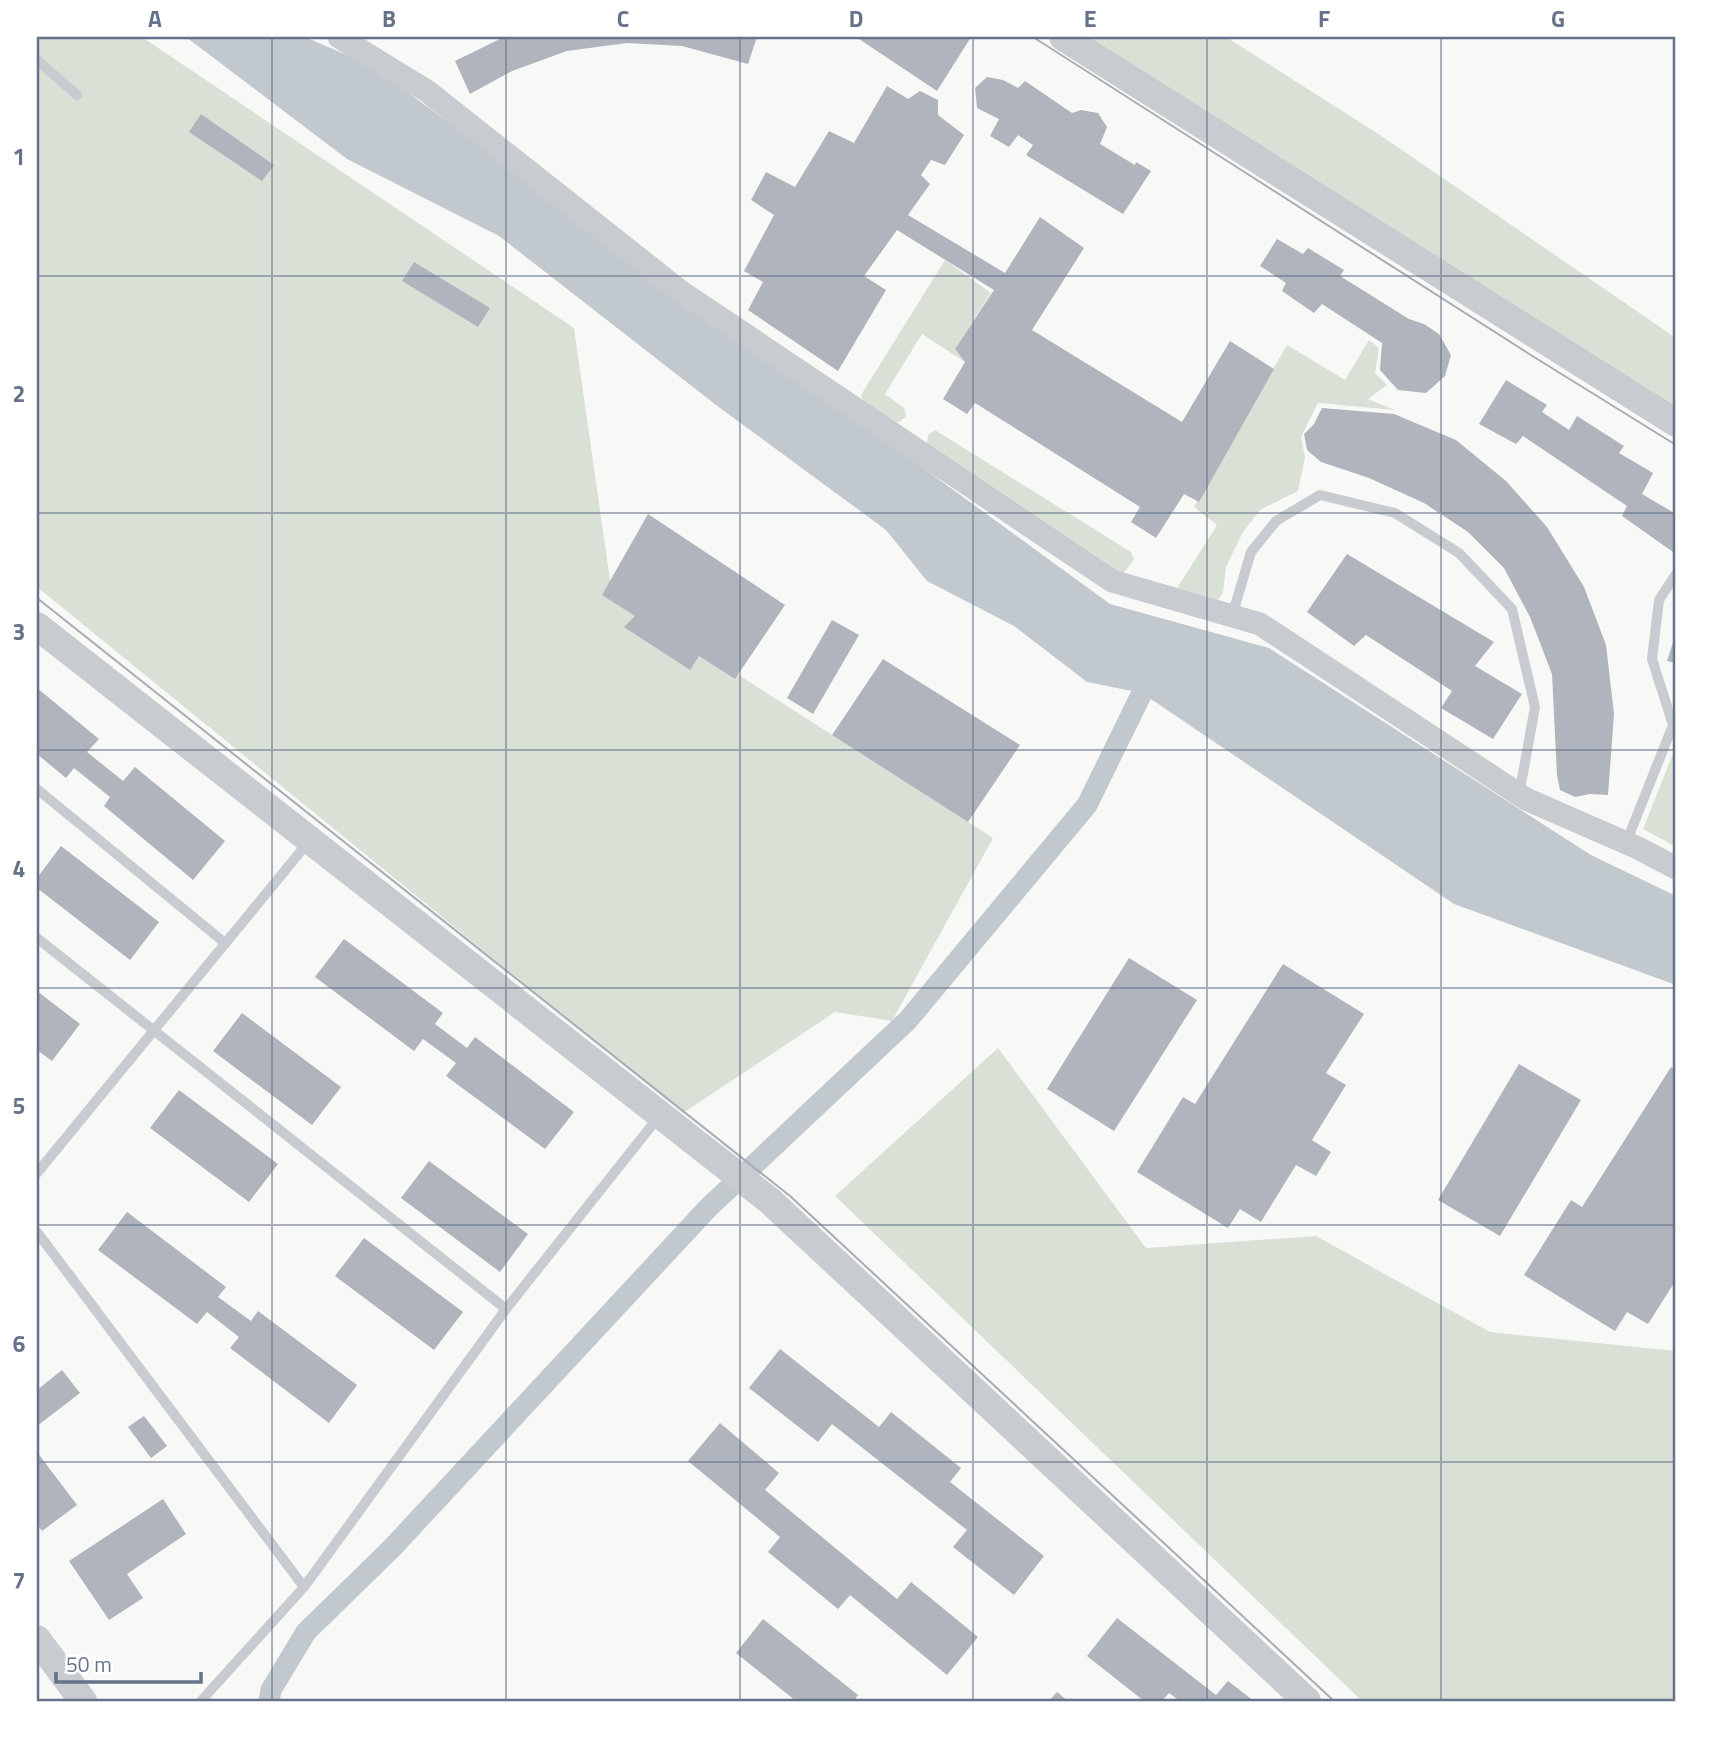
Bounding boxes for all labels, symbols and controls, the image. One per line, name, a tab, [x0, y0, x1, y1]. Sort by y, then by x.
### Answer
text: A	[148, 1, 162, 36]
text: B	[382, 1, 396, 36]
text: C	[617, 1, 629, 36]
text: D	[849, 1, 863, 36]
text: E	[1084, 1, 1096, 36]
text: F	[1318, 1, 1330, 36]
text: G	[1551, 1, 1565, 36]
text: 1	[13, 139, 25, 174]
text: 2	[13, 376, 25, 411]
text: 3	[13, 614, 25, 649]
text: 4	[13, 851, 25, 886]
text: 5	[13, 1088, 25, 1123]
text: 6	[13, 1326, 26, 1361]
text: 7	[13, 1563, 25, 1598]
scale bar	[56, 1640, 201, 1684]
text: 50 m	[66, 1648, 112, 1680]

